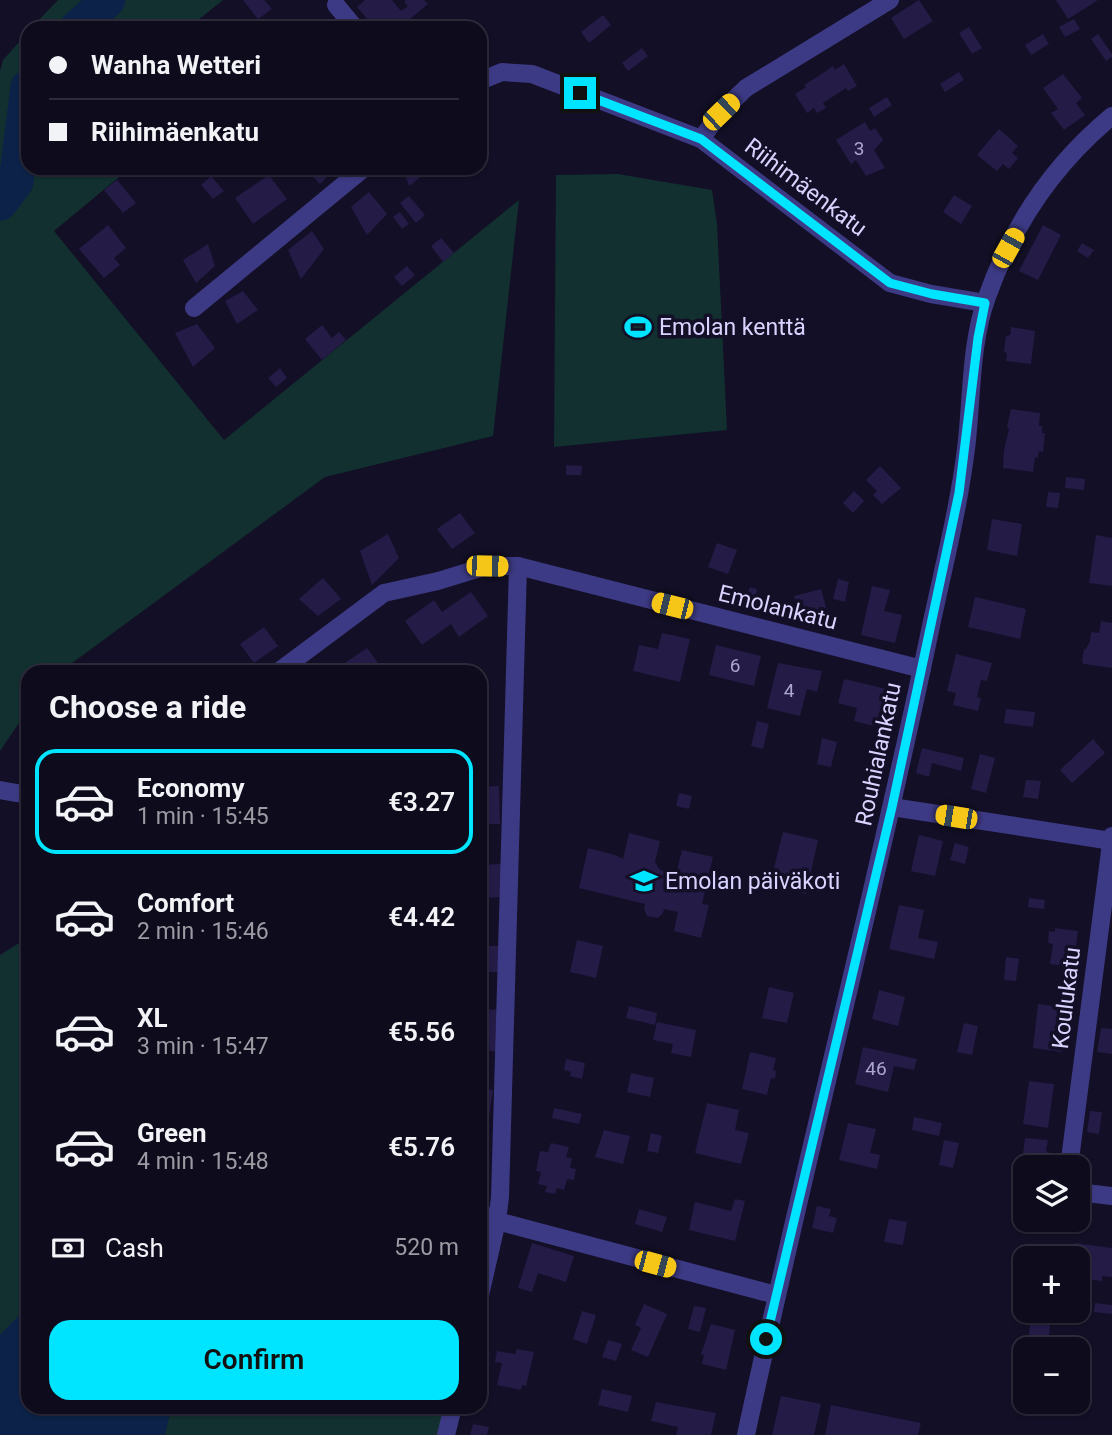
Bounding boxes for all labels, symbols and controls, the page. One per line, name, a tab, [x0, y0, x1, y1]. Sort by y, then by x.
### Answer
text: Wanha Wetteri	[91, 50, 261, 80]
route end	[564, 77, 596, 109]
car	[699, 90, 744, 134]
text: Riihimäenkatu	[91, 117, 259, 147]
street label: Riihimäenkatu	[739, 133, 872, 242]
house number: 3	[854, 137, 864, 160]
car	[989, 225, 1028, 271]
sports icon: Emolan kenttä	[623, 312, 653, 342]
place label: Emolan kenttä	[659, 314, 806, 341]
car	[466, 555, 509, 577]
street label: Emolankatu	[716, 580, 840, 635]
car	[650, 591, 695, 621]
house number: 6	[730, 654, 740, 677]
house number: 4	[784, 679, 795, 702]
street label: Rouhialankatu	[850, 680, 907, 828]
text: Choose a ride	[49, 688, 246, 726]
icon: car	[53, 770, 116, 833]
text: Economy	[137, 773, 244, 803]
text: €3.27	[388, 787, 455, 817]
text: 1 min · 15:45	[137, 803, 269, 830]
car	[934, 803, 979, 831]
school or university icon: Emolan päiväkoti	[629, 866, 659, 896]
place label: Emolan päiväkoti	[665, 868, 840, 895]
icon: car	[53, 885, 116, 948]
text: Comfort	[137, 888, 234, 918]
text: €4.42	[388, 902, 455, 932]
text: 2 min · 15:46	[137, 918, 269, 945]
street label: Koulukatu	[1047, 946, 1086, 1051]
icon: car	[53, 1000, 116, 1063]
text: XL	[137, 1003, 168, 1033]
text: €5.56	[388, 1017, 455, 1047]
text: 3 min · 15:47	[137, 1033, 269, 1060]
house number: 46	[865, 1057, 887, 1080]
icon: car	[53, 1115, 116, 1178]
text: Green	[137, 1118, 207, 1148]
text: €5.76	[388, 1132, 455, 1162]
text: 4 min · 15:48	[137, 1148, 269, 1175]
map controls	[1013, 1155, 1090, 1414]
button: layers	[1013, 1155, 1090, 1232]
icon: cash	[49, 1229, 87, 1267]
text: Cash	[105, 1233, 164, 1263]
text: 520 m	[394, 1234, 459, 1261]
button: +	[1013, 1246, 1090, 1323]
car	[632, 1248, 679, 1280]
button: Confirm	[49, 1320, 459, 1400]
route start	[750, 1323, 782, 1355]
button: −	[1013, 1337, 1090, 1414]

